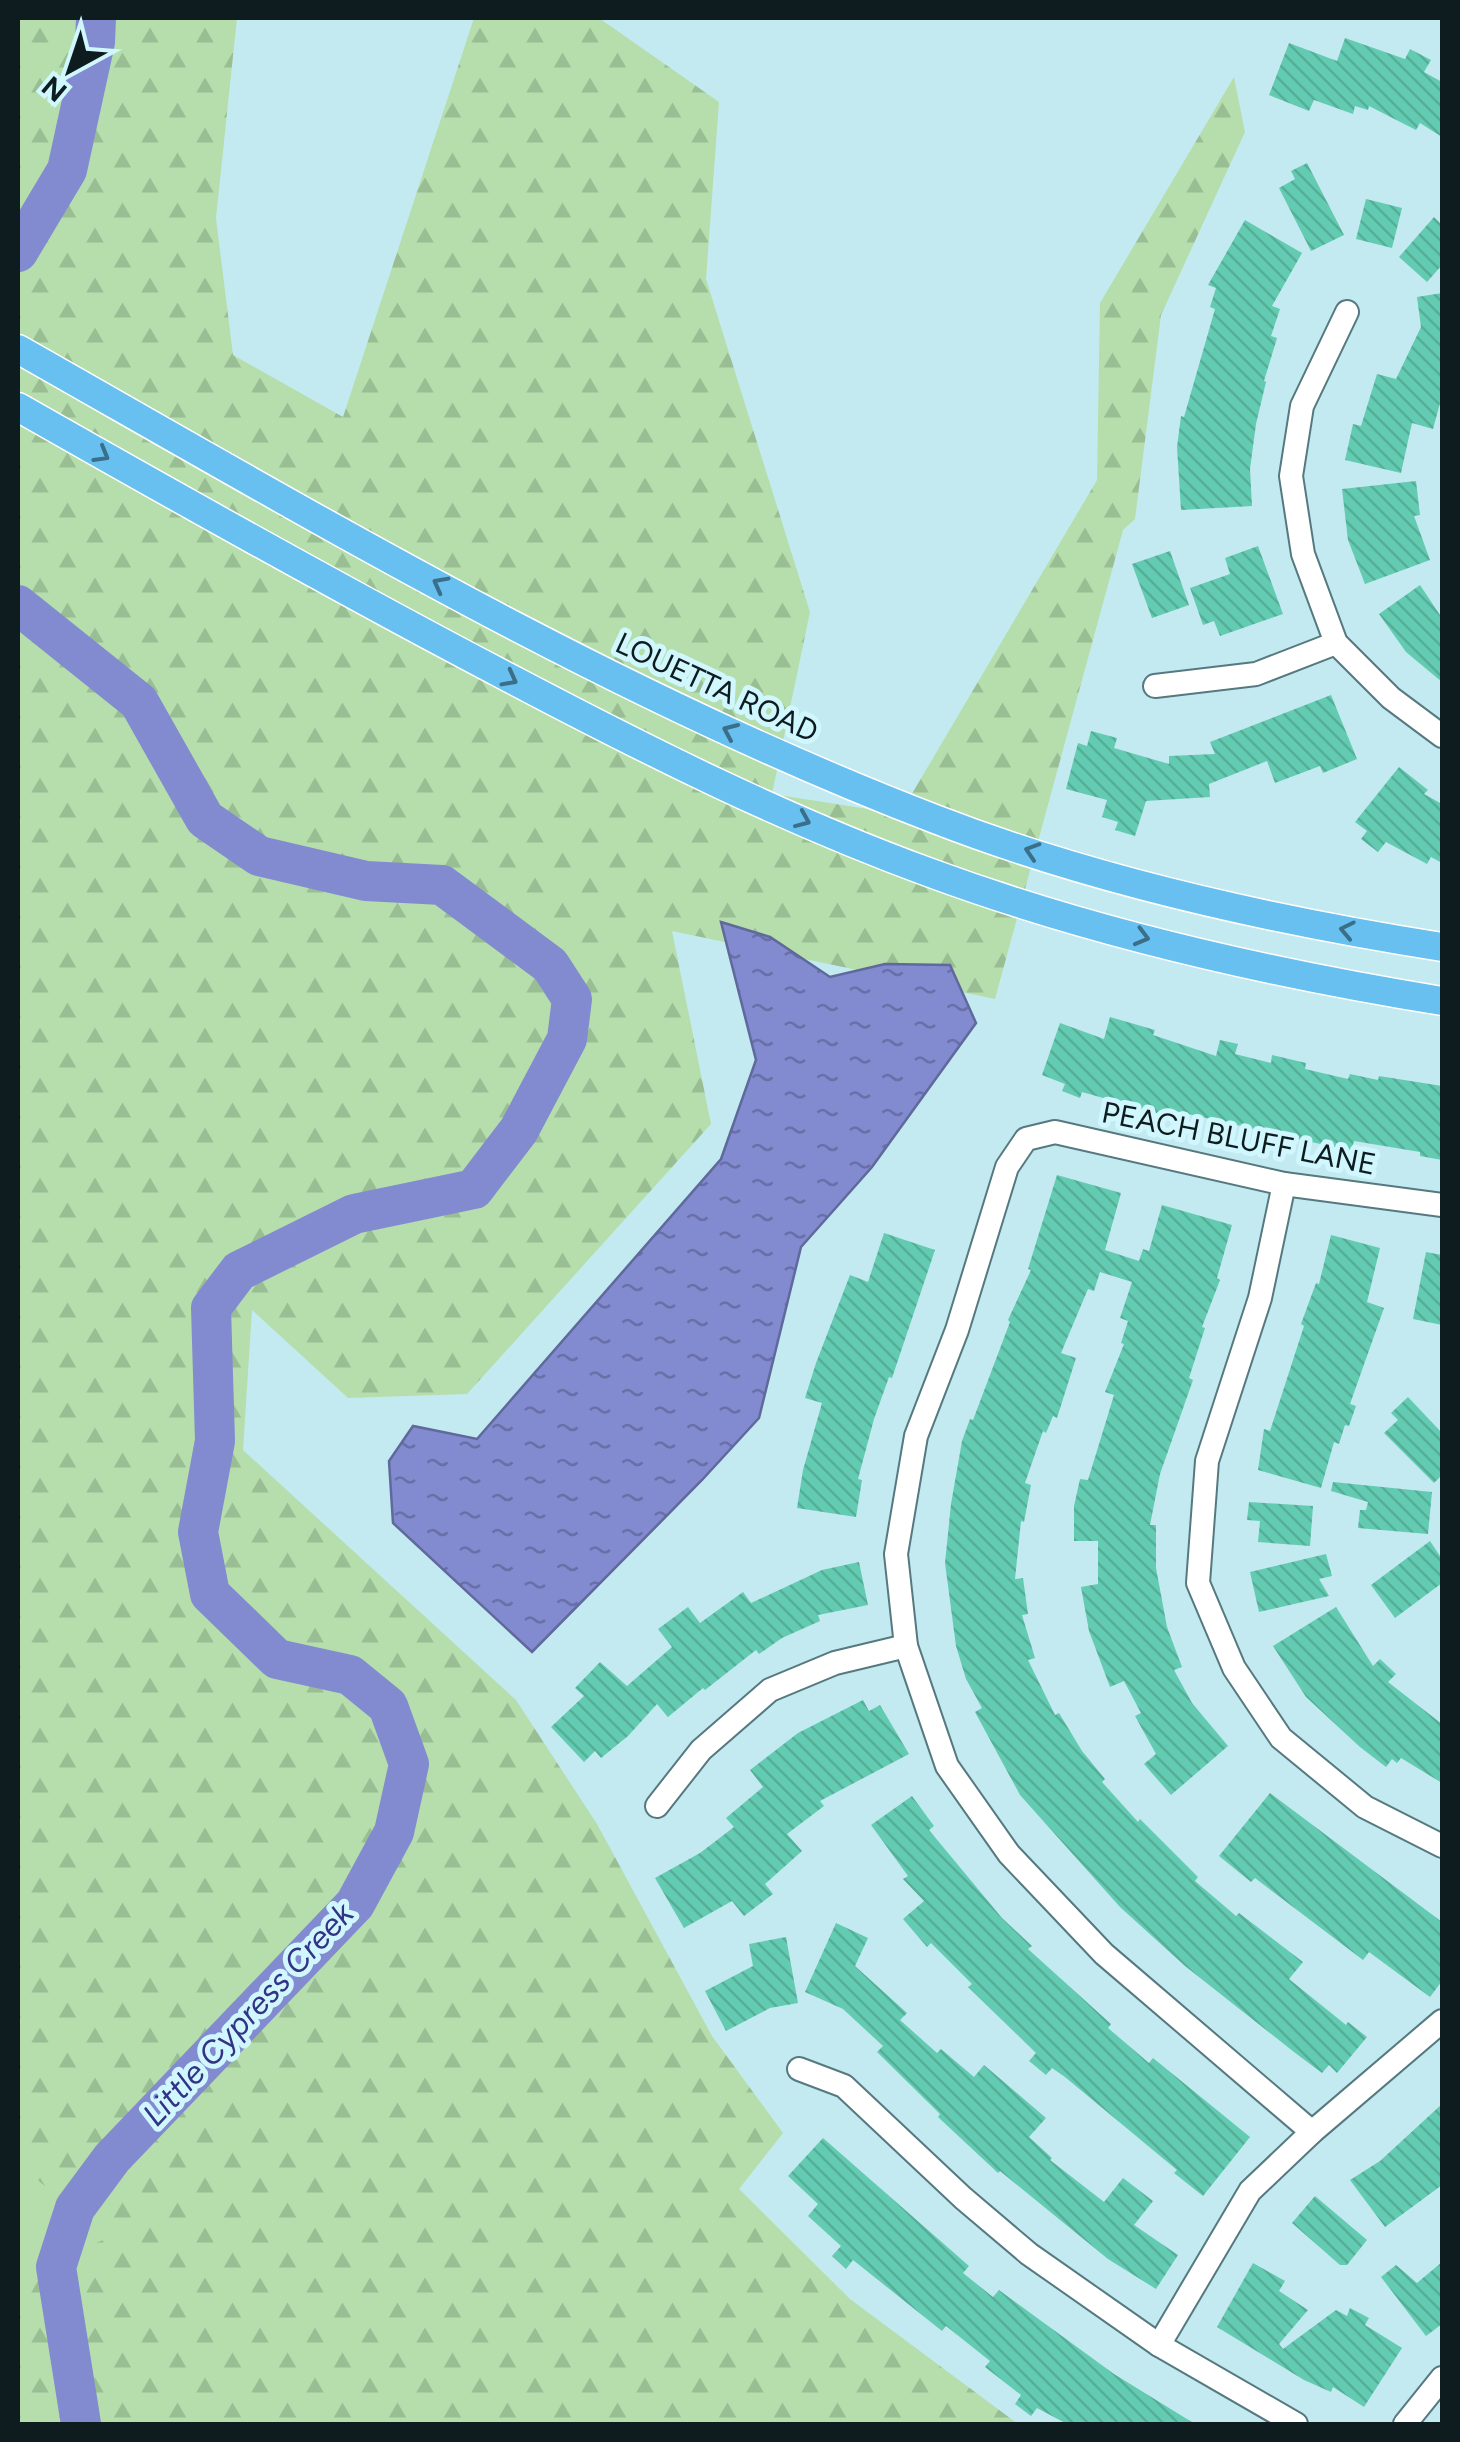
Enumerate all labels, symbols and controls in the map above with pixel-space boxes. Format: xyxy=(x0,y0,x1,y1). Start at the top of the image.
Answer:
north arrow xyxy=(20,20,120,120)
text: N xyxy=(35,69,73,109)
one-way arrow xyxy=(92,443,110,462)
one-way arrow xyxy=(432,577,450,596)
street label: LOUETTA ROAD xyxy=(610,624,824,750)
one-way arrow xyxy=(500,666,518,686)
one-way arrow xyxy=(722,723,740,743)
one-way arrow xyxy=(792,808,810,828)
one-way arrow xyxy=(1024,842,1041,862)
one-way arrow xyxy=(1338,921,1355,942)
one-way arrow xyxy=(1133,926,1150,947)
street label: PEACH BLUFF LANE xyxy=(1099,1093,1379,1183)
water label: Little Cypress Creek xyxy=(135,1894,362,2133)

